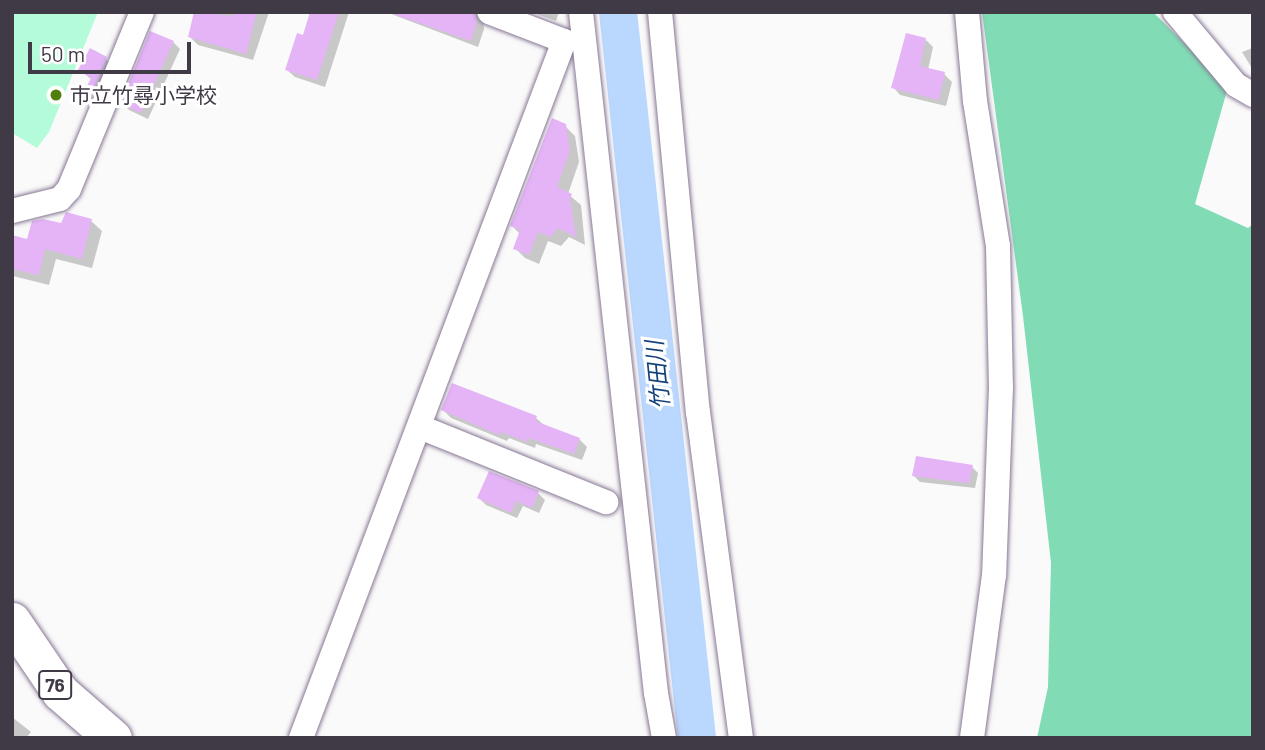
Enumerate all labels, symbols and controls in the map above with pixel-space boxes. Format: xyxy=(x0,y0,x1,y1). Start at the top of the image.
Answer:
scale bar xyxy=(32,28,194,72)
text: 50 m xyxy=(41,41,85,66)
place label: 市立竹尋小学校 xyxy=(70,82,217,108)
marker: 市立竹尋小学校 xyxy=(48,87,64,103)
water label: 竹田川 xyxy=(640,339,674,411)
road number: 76 xyxy=(38,670,72,700)

